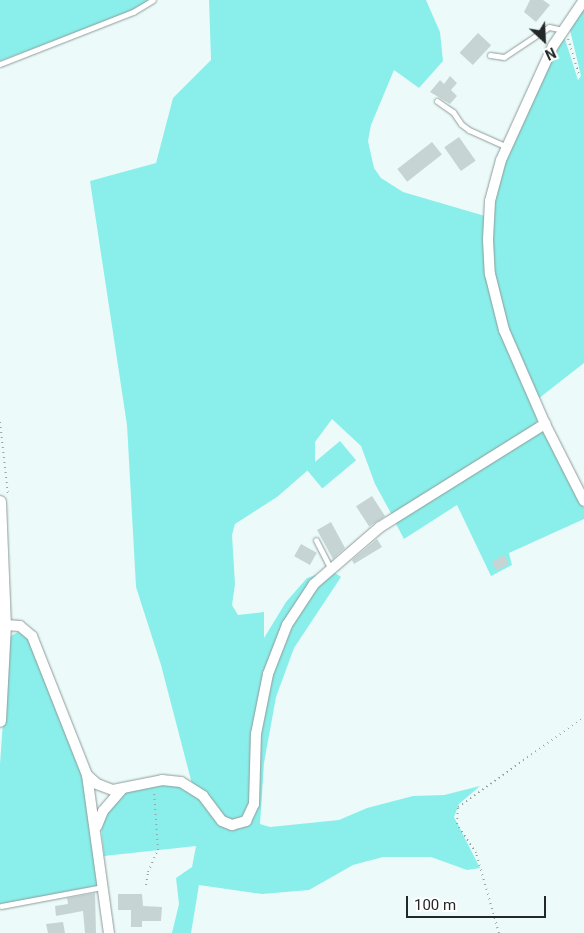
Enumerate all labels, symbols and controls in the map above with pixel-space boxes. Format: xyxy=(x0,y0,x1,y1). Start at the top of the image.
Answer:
north arrow xyxy=(519,15,569,65)
text: N xyxy=(542,44,558,63)
scale bar xyxy=(409,886,549,918)
text: 100 m xyxy=(414,896,456,914)

